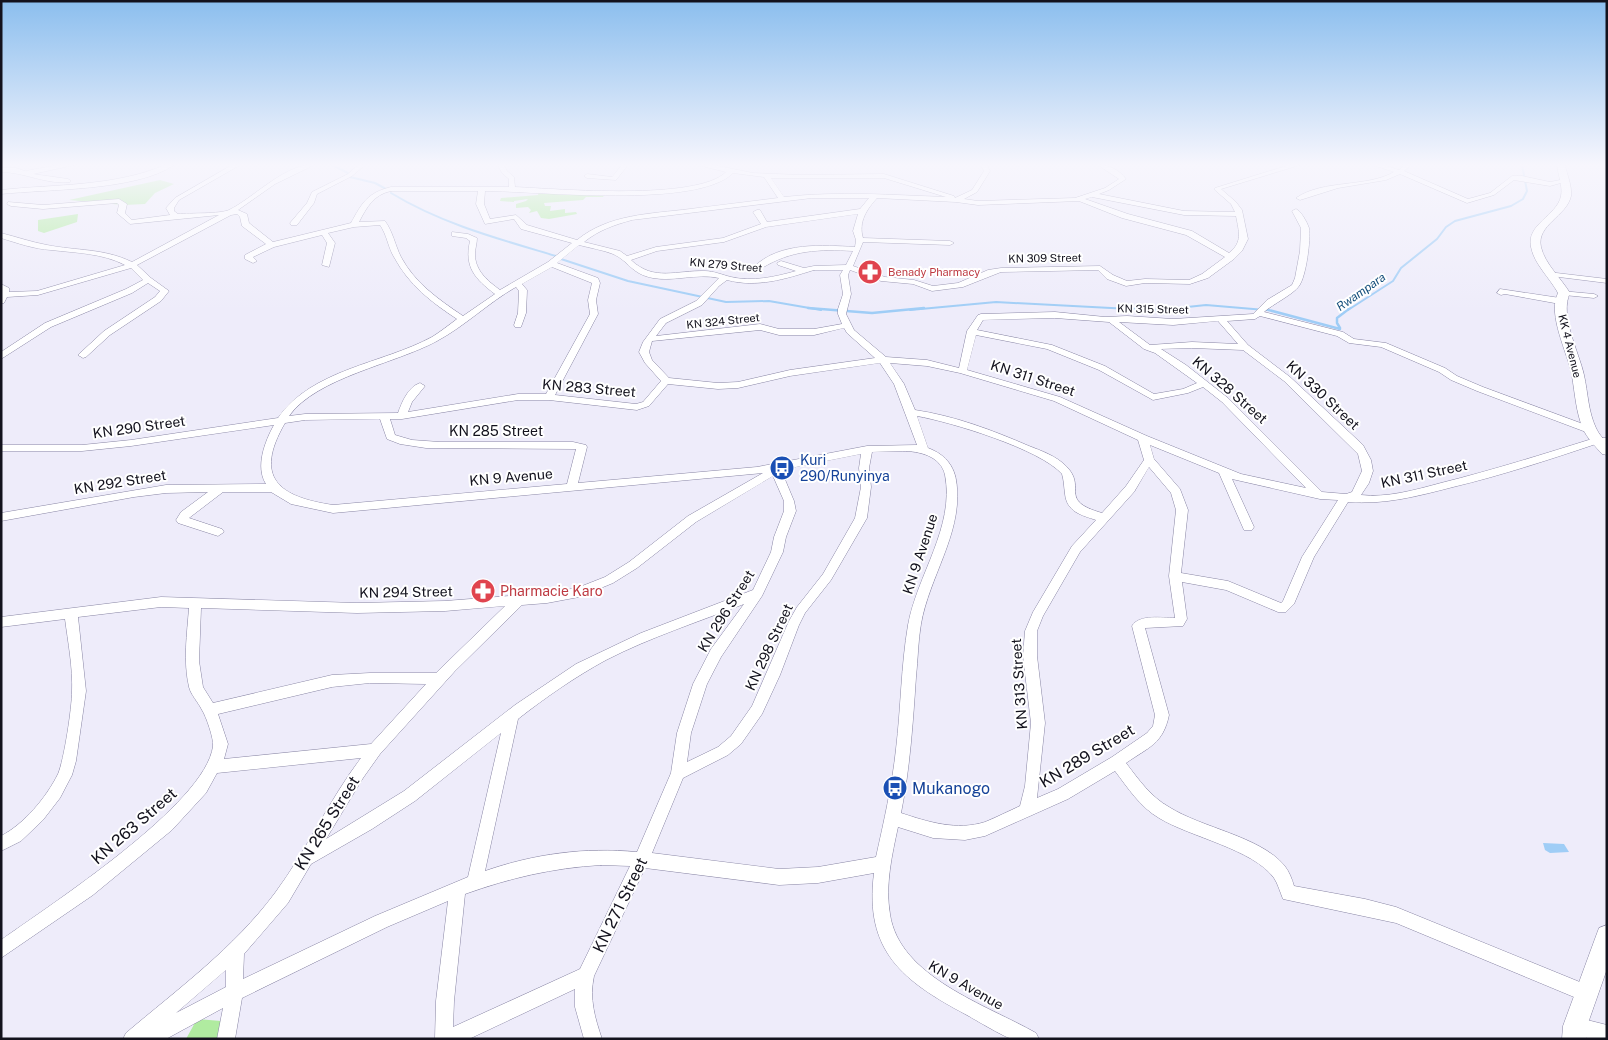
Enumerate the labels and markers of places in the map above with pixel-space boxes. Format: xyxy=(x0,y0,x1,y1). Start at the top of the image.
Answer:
pharmacy icon: Benady Pharmacy xyxy=(857,259,883,285)
place label: Benady Pharmacy xyxy=(888,266,980,278)
place label: Kuri 290/Runyinya xyxy=(800,452,890,484)
bus stop icon: Kuri 290/Runyinya xyxy=(769,455,795,481)
pharmacy icon: Pharmacie Karo xyxy=(470,578,496,604)
place label: Pharmacie Karo xyxy=(500,583,603,599)
bus stop icon: Mukanogo xyxy=(882,775,908,801)
place label: Mukanogo xyxy=(912,779,990,798)

